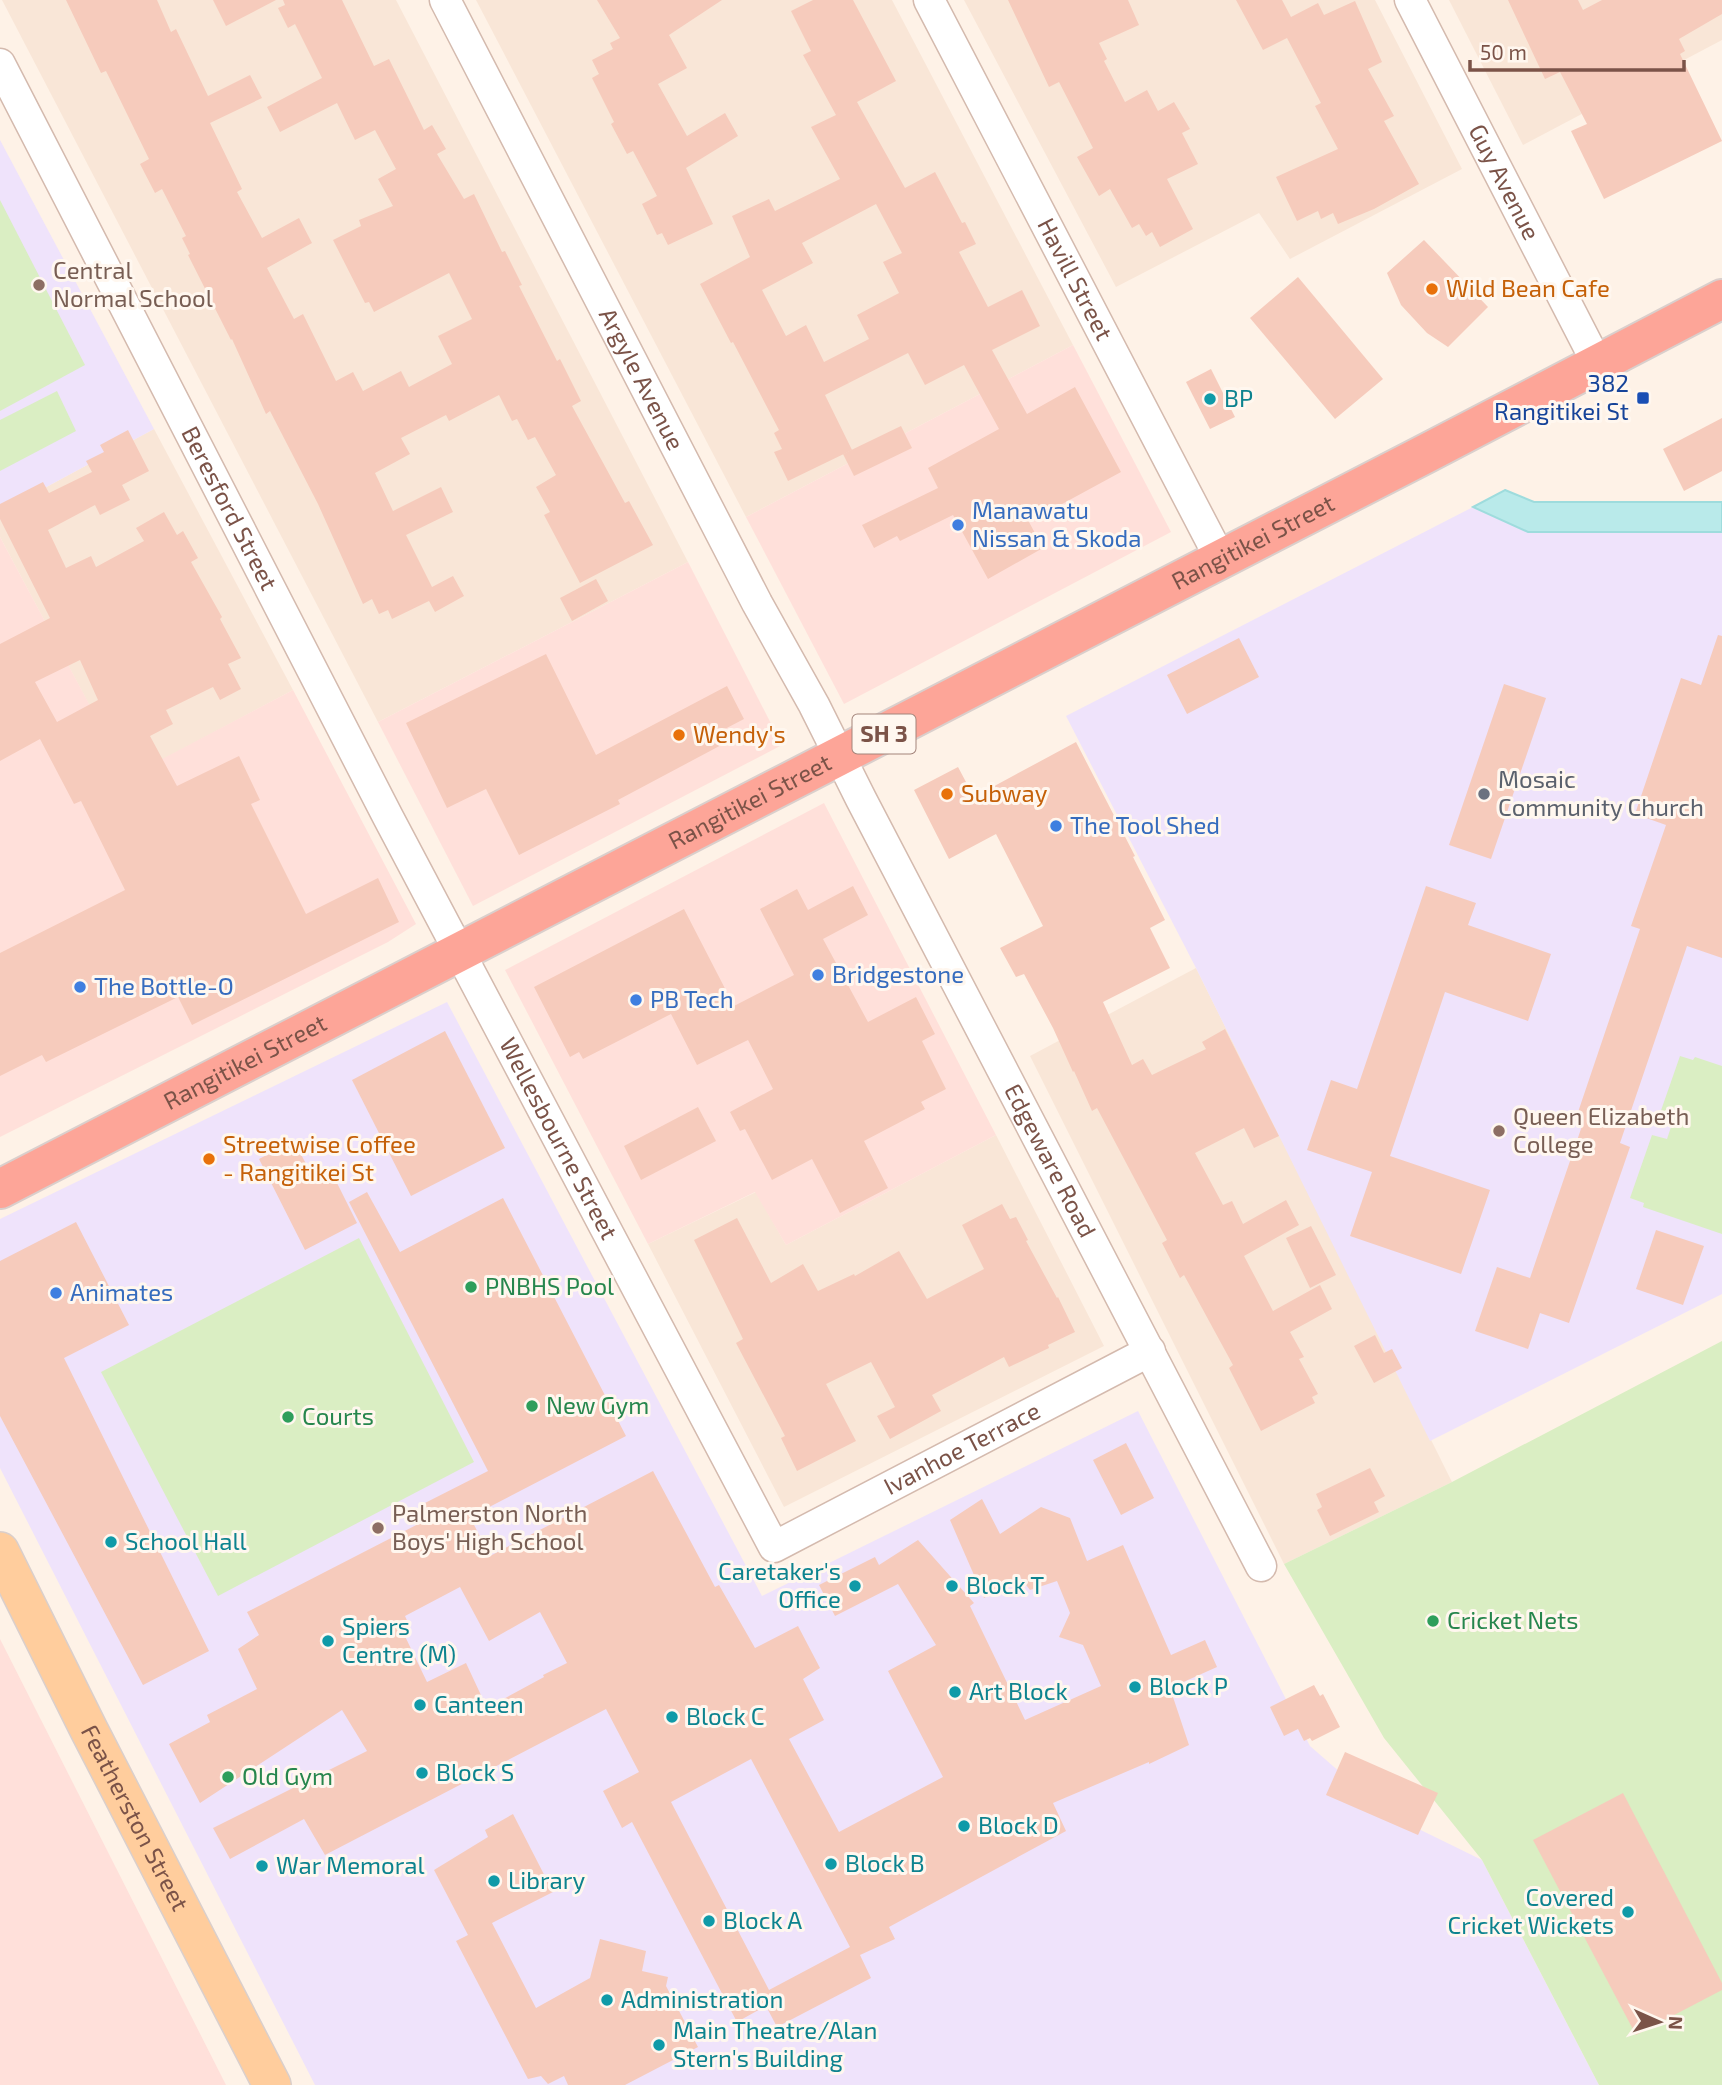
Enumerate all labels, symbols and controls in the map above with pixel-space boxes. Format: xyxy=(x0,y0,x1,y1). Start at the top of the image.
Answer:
scale bar xyxy=(1470,28,1684,72)
text: 50 m xyxy=(1480,39,1527,64)
street label: Guy Avenue xyxy=(1463,119,1547,244)
street label: Havill Street xyxy=(1032,213,1120,345)
place label: Central Normal School xyxy=(53,255,213,312)
place label: Wild Bean Cafe xyxy=(1446,273,1610,302)
marker: Central Normal School xyxy=(31,277,47,293)
marker: Wild Bean Cafe xyxy=(1424,281,1440,297)
street label: Argyle Avenue xyxy=(594,303,691,454)
place label: 382 Rangitikei St xyxy=(1494,368,1629,425)
place label: BP xyxy=(1224,383,1253,412)
marker: 382 Rangitikei St xyxy=(1635,390,1651,406)
marker: BP xyxy=(1202,391,1218,407)
street label: Beresford Street xyxy=(176,421,284,594)
street label: Rangitikei Street xyxy=(1166,487,1339,595)
place label: Manawatu Nissan & Skoda xyxy=(972,495,1142,552)
marker: Manawatu Nissan & Skoda xyxy=(950,517,966,533)
road number: SH 3 xyxy=(852,714,916,754)
place label: Wendy's xyxy=(693,719,786,748)
marker: Wendy's xyxy=(671,727,687,743)
street label: Rangitikei Street xyxy=(663,747,836,855)
place label: Mosaic Community Church xyxy=(1498,764,1704,821)
place label: Subway xyxy=(961,778,1048,807)
marker: Subway xyxy=(939,786,955,802)
marker: Mosaic Community Church xyxy=(1476,786,1492,802)
place label: The Tool Shed xyxy=(1070,810,1220,839)
marker: The Tool Shed xyxy=(1048,818,1064,834)
place label: Bridgestone xyxy=(832,959,964,988)
marker: Bridgestone xyxy=(810,967,826,983)
place label: The Bottle-O xyxy=(94,971,234,1000)
marker: The Bottle-O xyxy=(72,979,88,995)
place label: PB Tech xyxy=(650,984,734,1013)
marker: PB Tech xyxy=(628,992,644,1008)
street label: Rangitikei Street xyxy=(158,1007,331,1115)
street label: Wellesbourne Street xyxy=(494,1032,625,1244)
street label: Edgeware Road xyxy=(999,1078,1103,1242)
place label: Queen Elizabeth College xyxy=(1513,1101,1689,1158)
marker: Queen Elizabeth College xyxy=(1491,1123,1507,1139)
place label: Streetwise Coffee - Rangitikei St xyxy=(223,1129,416,1186)
marker: Streetwise Coffee - Rangitikei St xyxy=(201,1151,217,1167)
place label: PNBHS Pool xyxy=(485,1271,614,1300)
place label: Animates xyxy=(70,1277,173,1306)
marker: PNBHS Pool xyxy=(463,1279,479,1295)
marker: Animates xyxy=(48,1285,64,1301)
place label: New Gym xyxy=(546,1390,649,1419)
street label: Ivanhoe Terrace xyxy=(878,1395,1045,1500)
marker: New Gym xyxy=(524,1398,540,1414)
place label: Courts xyxy=(302,1401,374,1430)
marker: Courts xyxy=(280,1409,296,1425)
place label: Palmerston North Boys' High School xyxy=(392,1498,587,1555)
marker: Palmerston North Boys' High School xyxy=(370,1520,386,1536)
place label: School Hall xyxy=(125,1526,247,1555)
marker: School Hall xyxy=(103,1534,119,1550)
place label: Caretaker's Office xyxy=(718,1556,841,1613)
place label: Block T xyxy=(966,1570,1044,1599)
marker: Caretaker's Office xyxy=(847,1578,863,1594)
marker: Block T xyxy=(944,1578,960,1594)
place label: Cricket Nets xyxy=(1447,1605,1578,1634)
place label: Spiers Centre (M) xyxy=(342,1611,456,1668)
marker: Cricket Nets xyxy=(1425,1613,1441,1629)
marker: Spiers Centre (M) xyxy=(320,1633,336,1649)
place label: Block P xyxy=(1149,1671,1228,1700)
place label: Art Block xyxy=(969,1676,1068,1705)
marker: Block P xyxy=(1127,1679,1143,1695)
marker: Art Block xyxy=(947,1684,963,1700)
place label: Canteen xyxy=(434,1689,524,1718)
marker: Canteen xyxy=(412,1697,428,1713)
place label: Block C xyxy=(686,1701,764,1730)
marker: Block C xyxy=(664,1709,680,1725)
street label: Featherston Street xyxy=(76,1720,196,1915)
place label: Block S xyxy=(436,1757,514,1786)
place label: Old Gym xyxy=(242,1761,333,1790)
marker: Block S xyxy=(414,1765,430,1781)
marker: Old Gym xyxy=(220,1769,236,1785)
place label: Block D xyxy=(978,1810,1059,1839)
marker: Block D xyxy=(956,1818,972,1834)
place label: Block B xyxy=(845,1848,925,1877)
place label: War Memoral xyxy=(276,1850,425,1879)
marker: Block B xyxy=(823,1856,839,1872)
marker: War Memoral xyxy=(254,1858,270,1874)
place label: Library xyxy=(508,1865,585,1894)
marker: Library xyxy=(486,1873,502,1889)
place label: Covered Cricket Wickets xyxy=(1448,1882,1614,1939)
marker: Covered Cricket Wickets xyxy=(1620,1904,1636,1920)
place label: Block A xyxy=(723,1905,802,1934)
marker: Block A xyxy=(701,1913,717,1929)
place label: Administration xyxy=(621,1984,783,2013)
north arrow xyxy=(1624,1987,1694,2057)
marker: Administration xyxy=(599,1992,615,2008)
place label: Main Theatre/Alan Stern's Building xyxy=(673,2015,877,2072)
text: N xyxy=(1665,2015,1688,2030)
marker: Main Theatre/Alan Stern's Building xyxy=(651,2037,667,2053)

